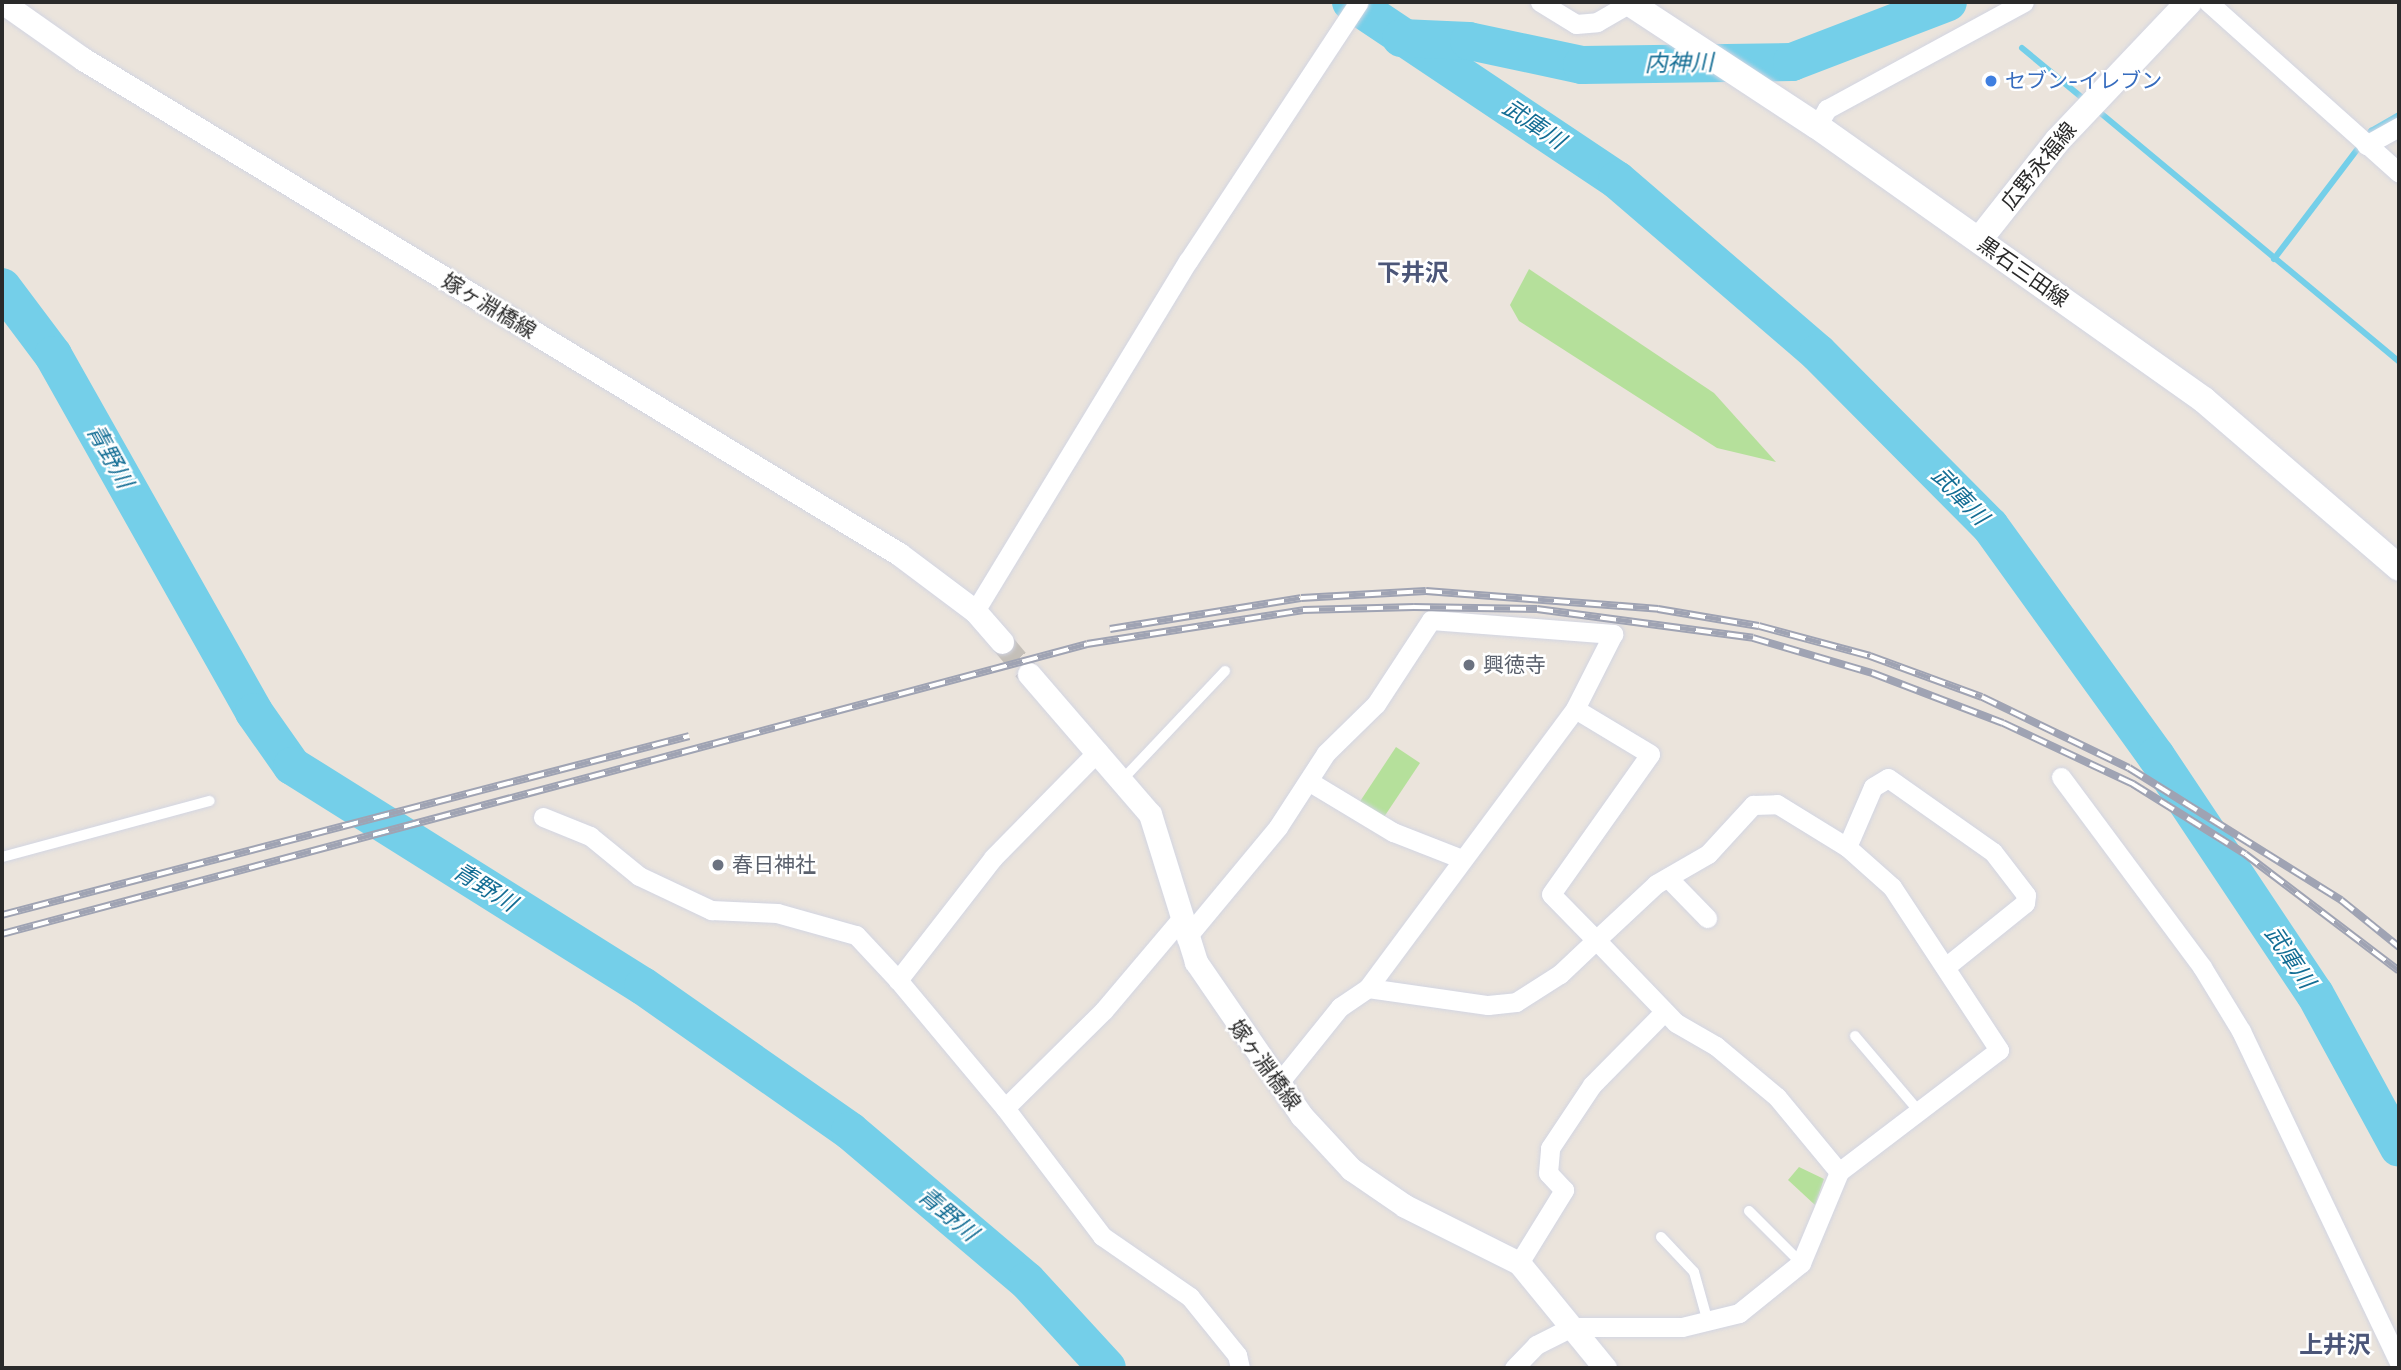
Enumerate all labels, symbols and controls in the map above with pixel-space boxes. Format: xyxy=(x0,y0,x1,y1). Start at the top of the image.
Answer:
water label: 内神川 xyxy=(1644,49,1714,77)
place label: セブン-イレブン xyxy=(2005,68,2162,94)
marker: セブン-イレブン xyxy=(1983,73,1999,89)
water label: 武庫川 xyxy=(1498,93,1570,155)
street label: 広野永福線 xyxy=(1996,117,2082,215)
street label: 黒石三田線 xyxy=(1973,232,2073,312)
district label: 下井沢 xyxy=(1377,260,1449,288)
street label: 嫁ヶ淵橋線 xyxy=(438,268,540,344)
water label: 青野川 xyxy=(81,419,139,493)
water label: 武庫川 xyxy=(1926,462,1994,530)
place label: 興徳寺 xyxy=(1483,652,1546,678)
marker: 興徳寺 xyxy=(1461,657,1477,673)
place label: 春日神社 xyxy=(732,852,816,878)
water label: 青野川 xyxy=(448,857,522,917)
marker: 春日神社 xyxy=(710,857,726,873)
water label: 武庫川 xyxy=(2259,921,2321,993)
street label: 嫁ヶ淵橋線 xyxy=(1224,1015,1306,1115)
water label: 青野川 xyxy=(913,1181,983,1247)
district label: 上井沢 xyxy=(2299,1332,2371,1360)

